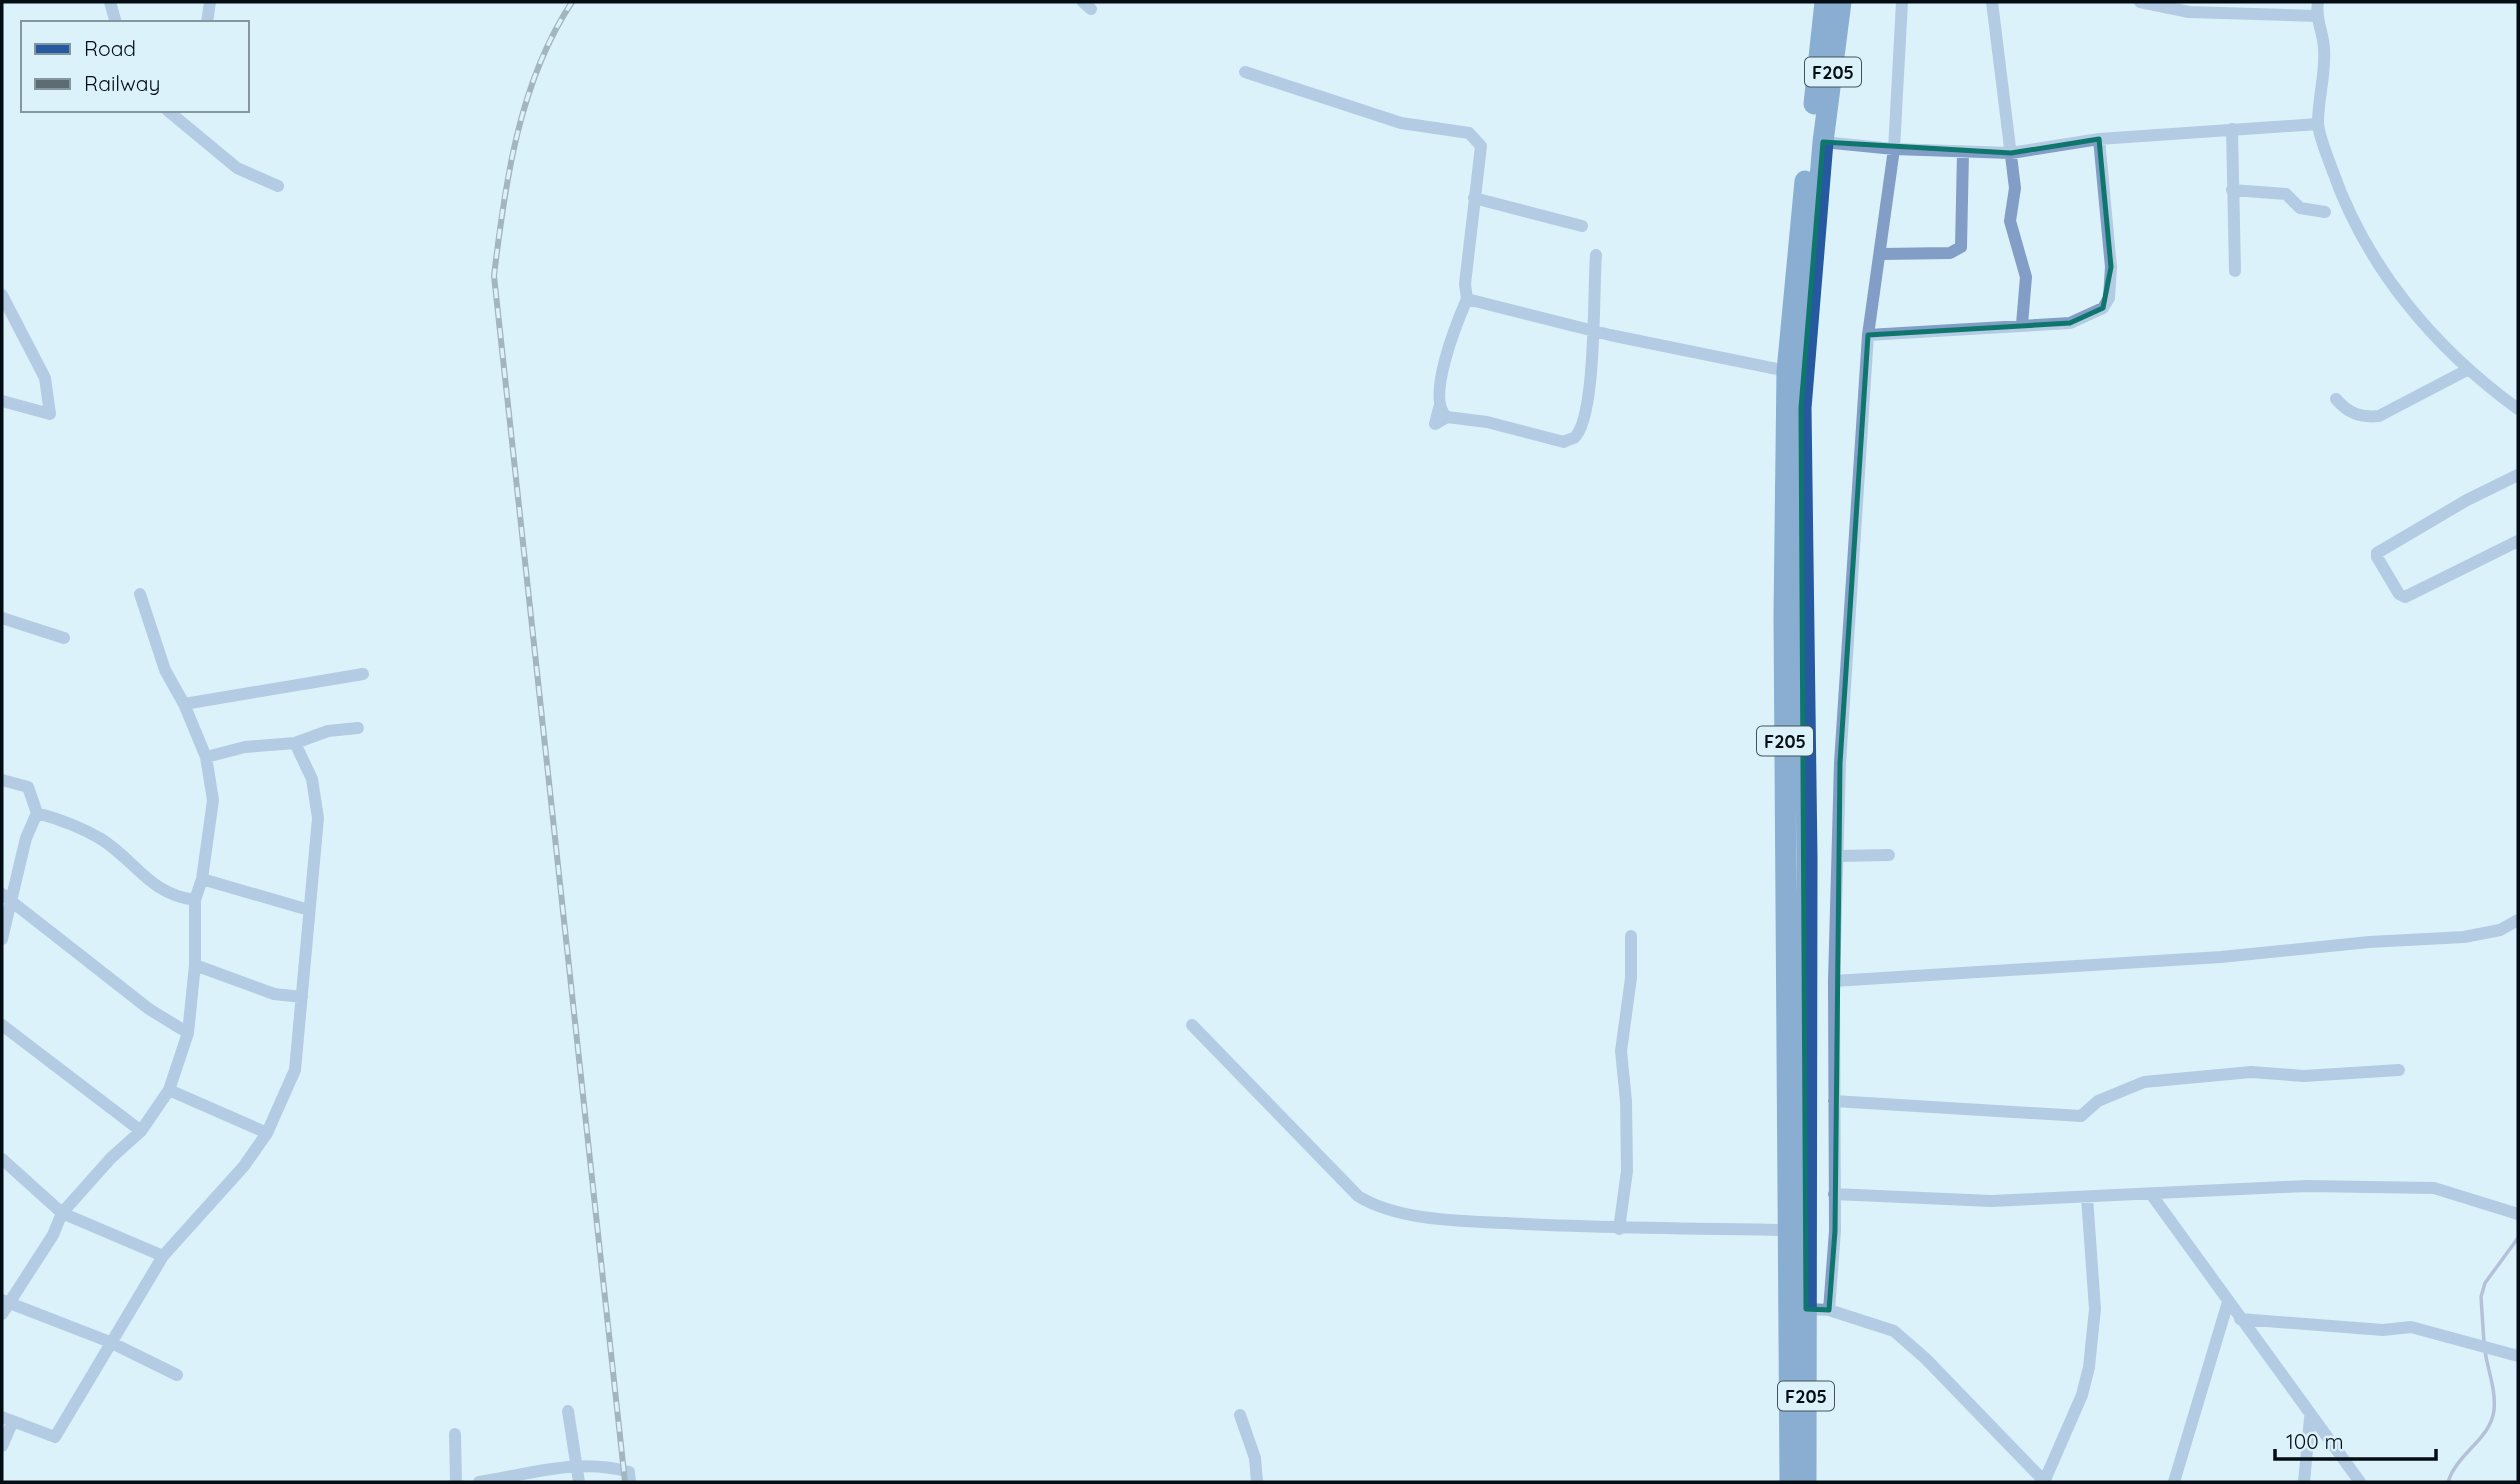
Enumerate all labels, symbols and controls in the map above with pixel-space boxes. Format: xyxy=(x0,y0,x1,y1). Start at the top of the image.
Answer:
legend xyxy=(21,21,248,112)
text: Road xyxy=(84,35,136,61)
road number: F205 xyxy=(1805,58,1861,86)
text: Railway xyxy=(84,70,160,96)
road number: F205 xyxy=(1757,726,1813,756)
road number: F205 xyxy=(1778,1381,1834,1410)
scale bar xyxy=(2275,1418,2436,1462)
text: 100 m xyxy=(2286,1428,2344,1454)

